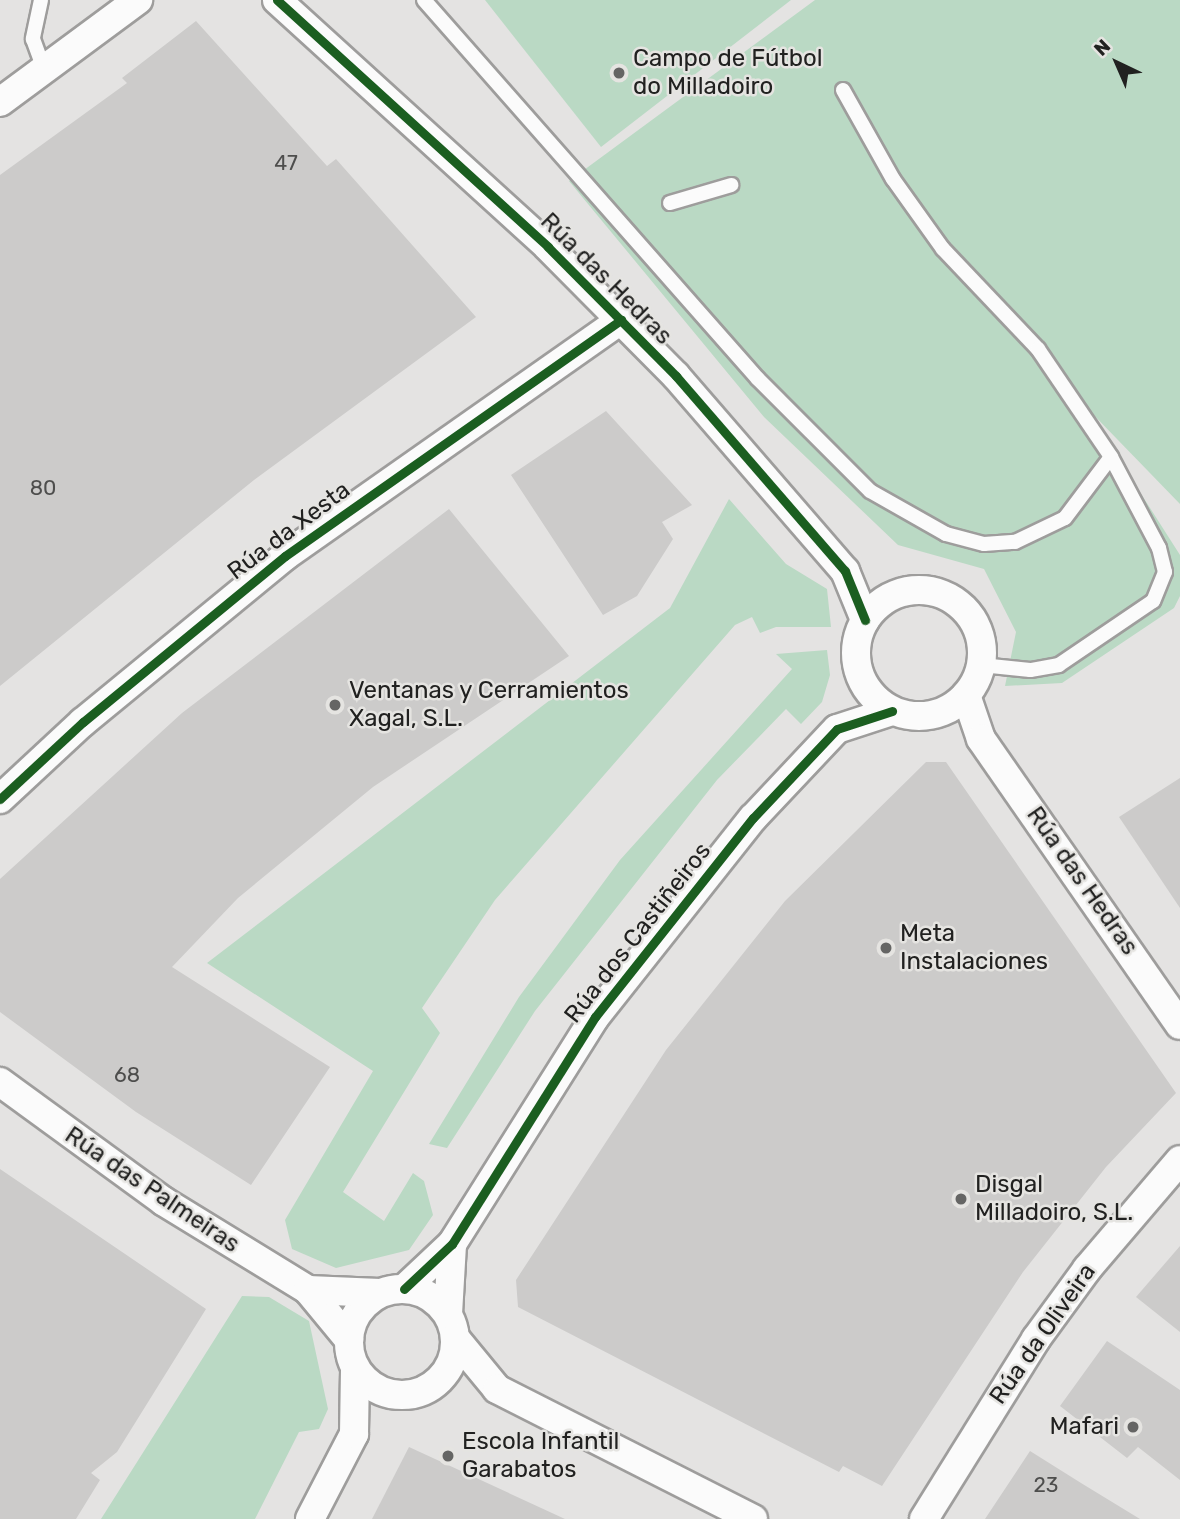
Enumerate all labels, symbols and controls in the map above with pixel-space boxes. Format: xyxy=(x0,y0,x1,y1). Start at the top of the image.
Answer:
north arrow xyxy=(1082,28,1152,98)
text: N xyxy=(1089,35,1115,61)
place label: Campo de Fútbol do Milladoiro xyxy=(633,45,823,101)
marker: Campo de Fútbol do Milladoiro xyxy=(611,65,627,81)
house number: 47 xyxy=(274,150,298,176)
street label: Rúa das Hedras xyxy=(534,207,678,351)
house number: 80 xyxy=(30,475,56,501)
street label: Rúa da Xesta xyxy=(222,476,356,586)
place label: Ventanas y Cerramientos Xagal, S.L. xyxy=(349,677,630,733)
marker: Ventanas y Cerramientos Xagal, S.L. xyxy=(327,697,343,713)
street label: Rúa das Hedras xyxy=(1020,801,1144,961)
street label: Rúa dos Castiñeiros xyxy=(559,837,717,1029)
place label: Meta Instalaciones xyxy=(900,920,1048,976)
marker: Meta Instalaciones xyxy=(878,940,894,956)
house number: 68 xyxy=(114,1062,140,1088)
street label: Rúa das Palmeiras xyxy=(59,1121,245,1259)
place label: Disgal Milladoiro, S.L. xyxy=(975,1171,1133,1227)
marker: Disgal Milladoiro, S.L. xyxy=(953,1191,969,1207)
street label: Rúa da Oliveira xyxy=(984,1258,1102,1410)
place label: Mafari xyxy=(1050,1413,1119,1441)
marker: Mafari xyxy=(1125,1419,1141,1435)
place label: Escola Infantil Garabatos xyxy=(462,1428,619,1484)
marker: Escola Infantil Garabatos xyxy=(440,1448,456,1464)
house number: 23 xyxy=(1034,1472,1058,1498)

